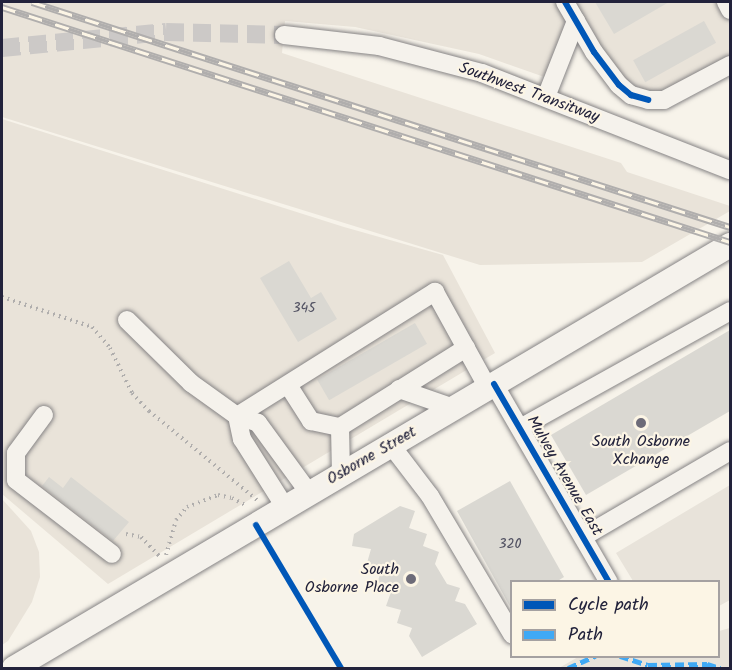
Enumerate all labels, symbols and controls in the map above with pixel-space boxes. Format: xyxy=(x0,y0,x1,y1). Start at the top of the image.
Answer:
street label: Southwest Transitway xyxy=(456,59,602,127)
house number: 345 xyxy=(292,300,316,316)
street label: Mulvey Avenue East xyxy=(522,413,606,539)
marker: South Osborne Xchange xyxy=(634,416,648,430)
street label: Osborne Street xyxy=(324,423,420,489)
place label: South Osborne Xchange xyxy=(592,432,690,470)
house number: 320 xyxy=(498,536,522,552)
place label: South Osborne Place xyxy=(305,560,399,598)
marker: South Osborne Place xyxy=(404,572,418,586)
legend xyxy=(510,580,720,658)
text: Cycle path xyxy=(568,591,649,620)
text: Path xyxy=(568,621,603,650)

